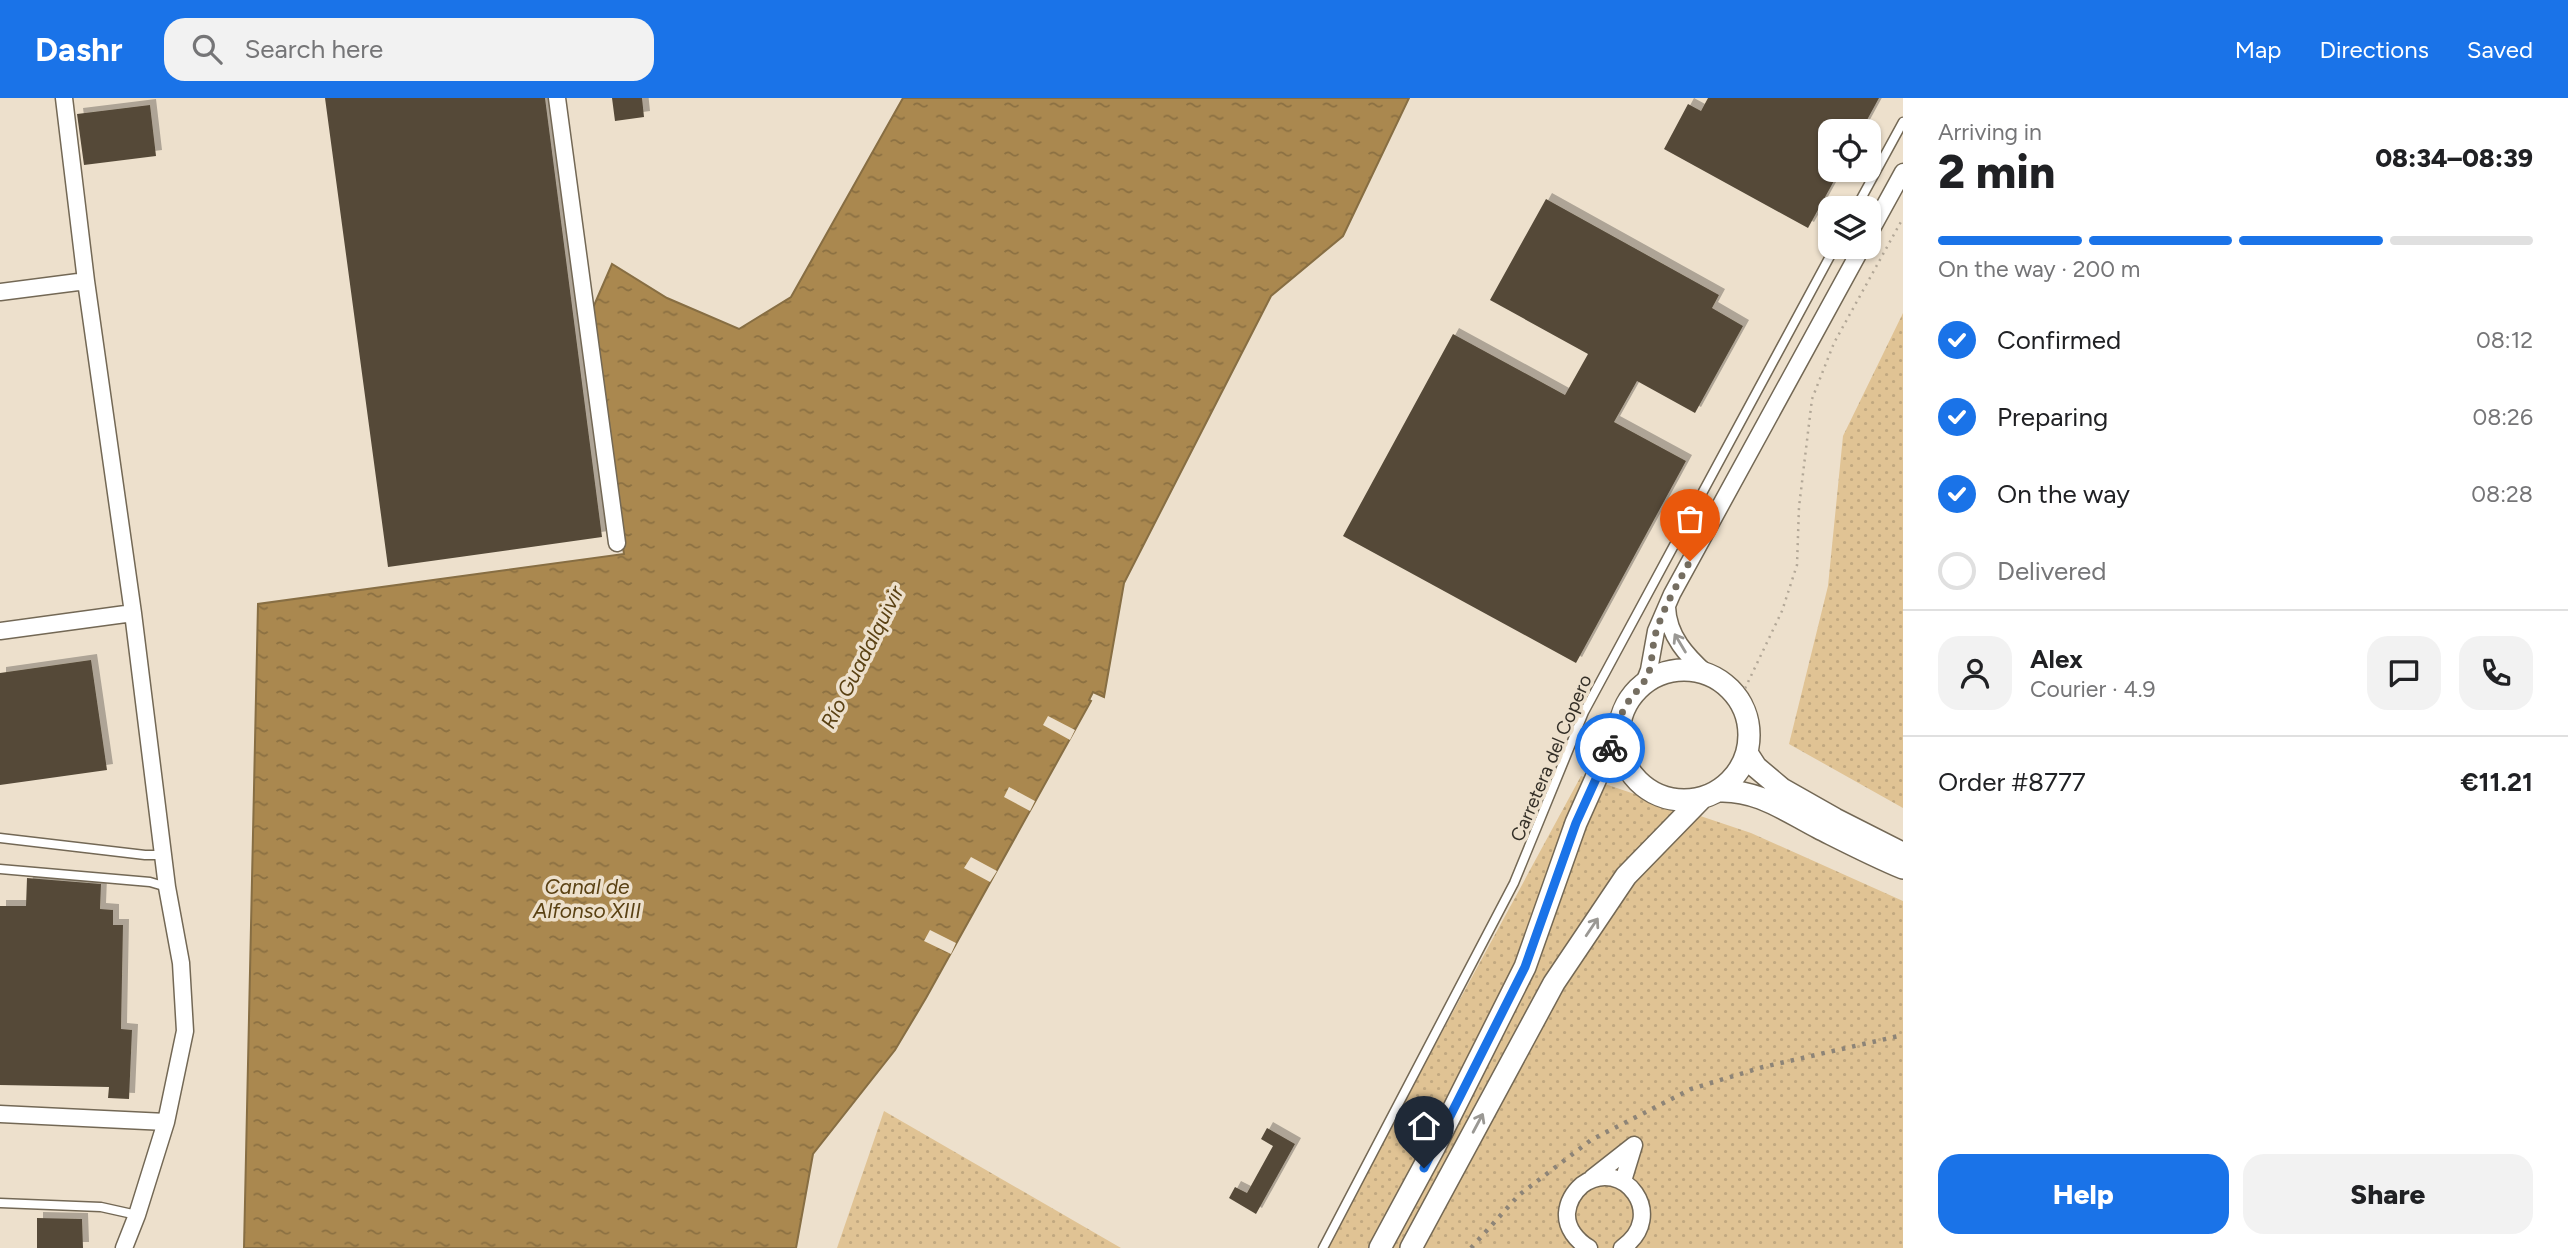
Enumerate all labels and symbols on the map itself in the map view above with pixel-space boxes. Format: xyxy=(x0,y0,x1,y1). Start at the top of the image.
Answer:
pin xyxy=(1660,489,1720,561)
water label: Río Guadalquivir xyxy=(815,581,909,733)
one-way arrow xyxy=(1673,634,1687,654)
street label: Carretera del Copero xyxy=(1505,671,1597,845)
courier xyxy=(1575,713,1645,783)
water label: Canal de Alfonso XIII xyxy=(532,874,641,923)
one-way arrow xyxy=(1585,917,1599,937)
pin xyxy=(1394,1096,1454,1168)
one-way arrow xyxy=(1471,1114,1485,1134)

